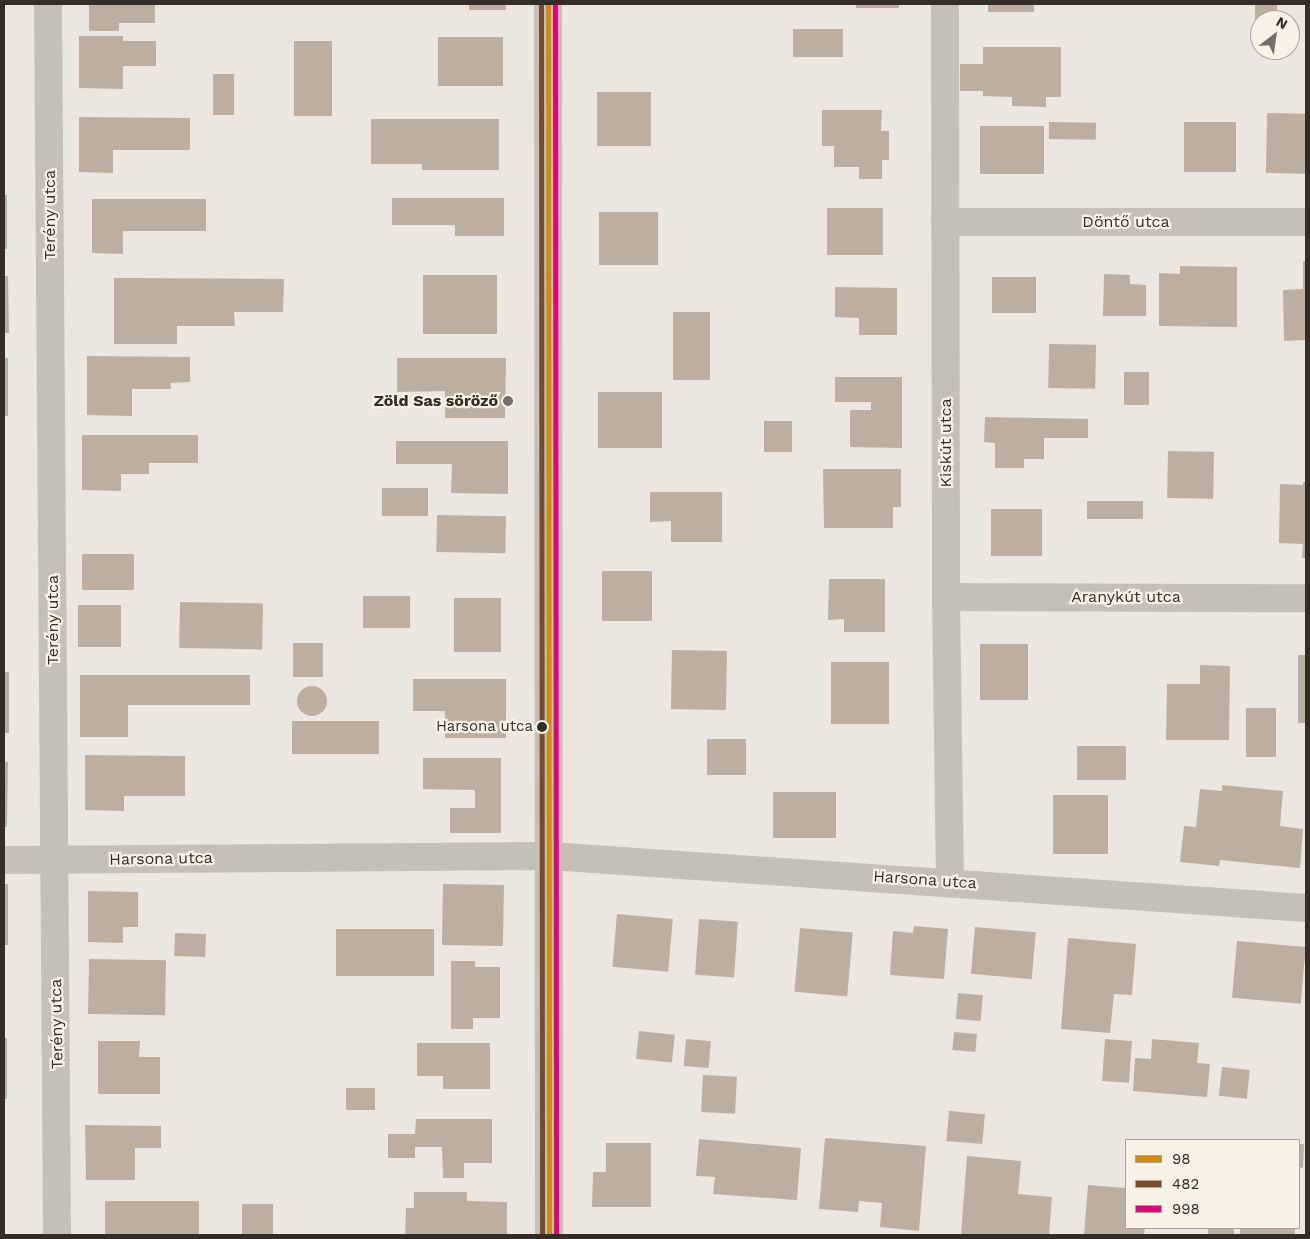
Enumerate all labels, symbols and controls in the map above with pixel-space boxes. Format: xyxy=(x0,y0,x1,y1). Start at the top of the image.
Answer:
north arrow xyxy=(1250,10,1300,60)
text: N xyxy=(1274,13,1290,32)
street label: Terény utca xyxy=(40,170,60,260)
street label: Döntő utca xyxy=(1082,212,1170,232)
place label: Zöld Sas söröző xyxy=(374,391,498,411)
marker: Zöld Sas söröző xyxy=(502,395,514,407)
street label: Kiskút utca xyxy=(936,399,956,487)
street label: Terény utca xyxy=(43,575,63,665)
street label: Aranykút utca xyxy=(1071,587,1181,607)
place label: Harsona utca xyxy=(436,718,533,736)
marker: Harsona utca xyxy=(537,722,547,732)
street label: Harsona utca xyxy=(109,848,213,870)
street label: Harsona utca xyxy=(872,867,978,893)
street label: Terény utca xyxy=(47,979,67,1069)
legend xyxy=(1125,1139,1300,1229)
text: 98 xyxy=(1172,1150,1191,1168)
text: 482 xyxy=(1172,1175,1199,1193)
text: 998 xyxy=(1172,1200,1200,1218)

